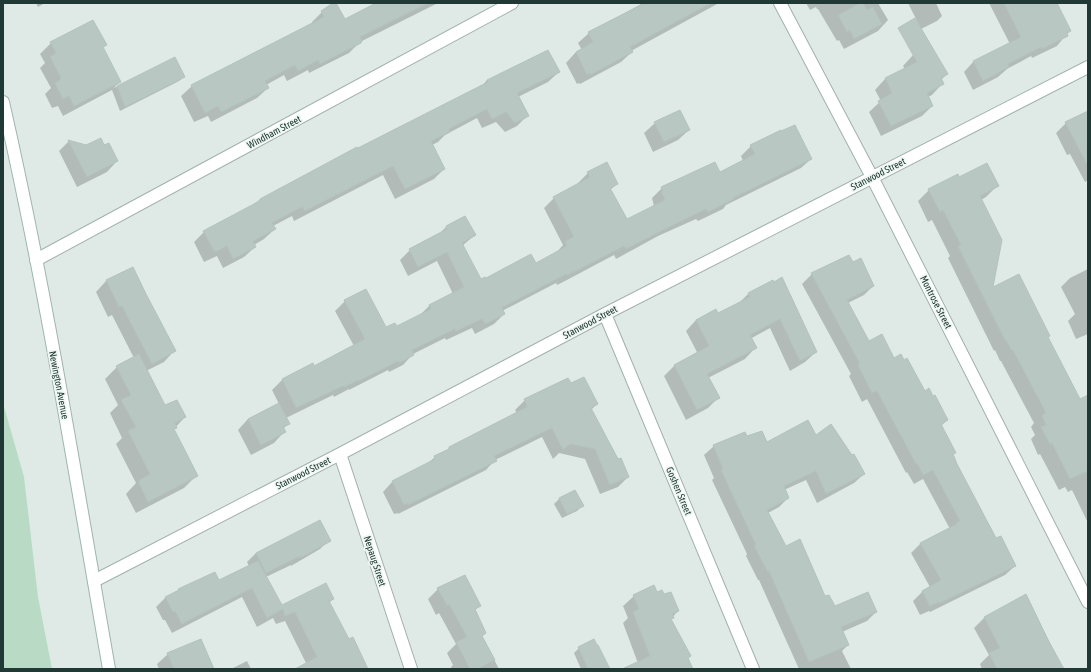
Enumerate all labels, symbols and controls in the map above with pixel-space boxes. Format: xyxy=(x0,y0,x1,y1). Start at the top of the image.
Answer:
street label: Windham Street xyxy=(245,113,303,151)
street label: Stanwood Street xyxy=(849,155,907,192)
street label: Montrose Street xyxy=(918,274,954,331)
street label: Stanwood Street xyxy=(561,303,619,341)
street label: Newington Avenue xyxy=(47,350,71,420)
street label: Stanwood Street xyxy=(274,454,332,491)
street label: Goshen Street xyxy=(664,465,694,517)
street label: Nepaug Street xyxy=(362,534,388,588)

